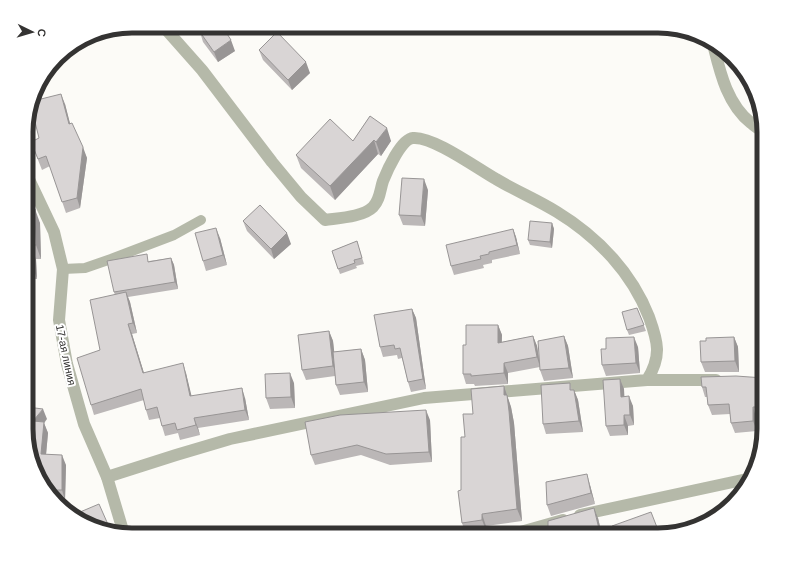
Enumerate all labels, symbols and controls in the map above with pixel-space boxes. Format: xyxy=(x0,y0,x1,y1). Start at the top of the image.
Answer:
north arrow xyxy=(12,12,52,52)
text: С xyxy=(36,28,48,37)
street label: 17-ая линия xyxy=(54,324,78,386)

